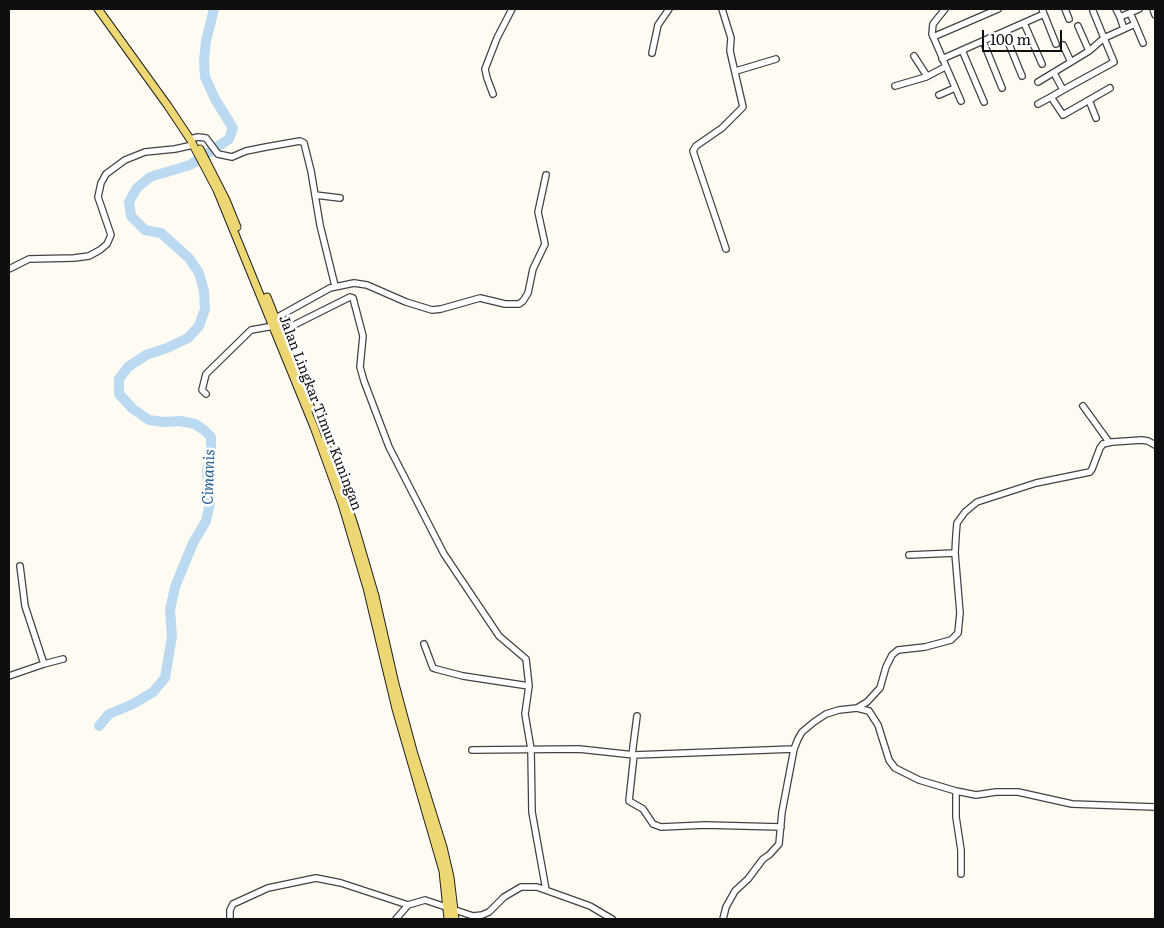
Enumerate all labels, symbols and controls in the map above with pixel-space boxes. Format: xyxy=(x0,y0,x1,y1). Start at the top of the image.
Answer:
scale bar xyxy=(984,20,1064,52)
text: 100 m xyxy=(990,27,1031,50)
street label: Jalan Lingkar Timur Kuningan xyxy=(275,313,365,513)
water label: Cimanis xyxy=(199,449,219,505)

